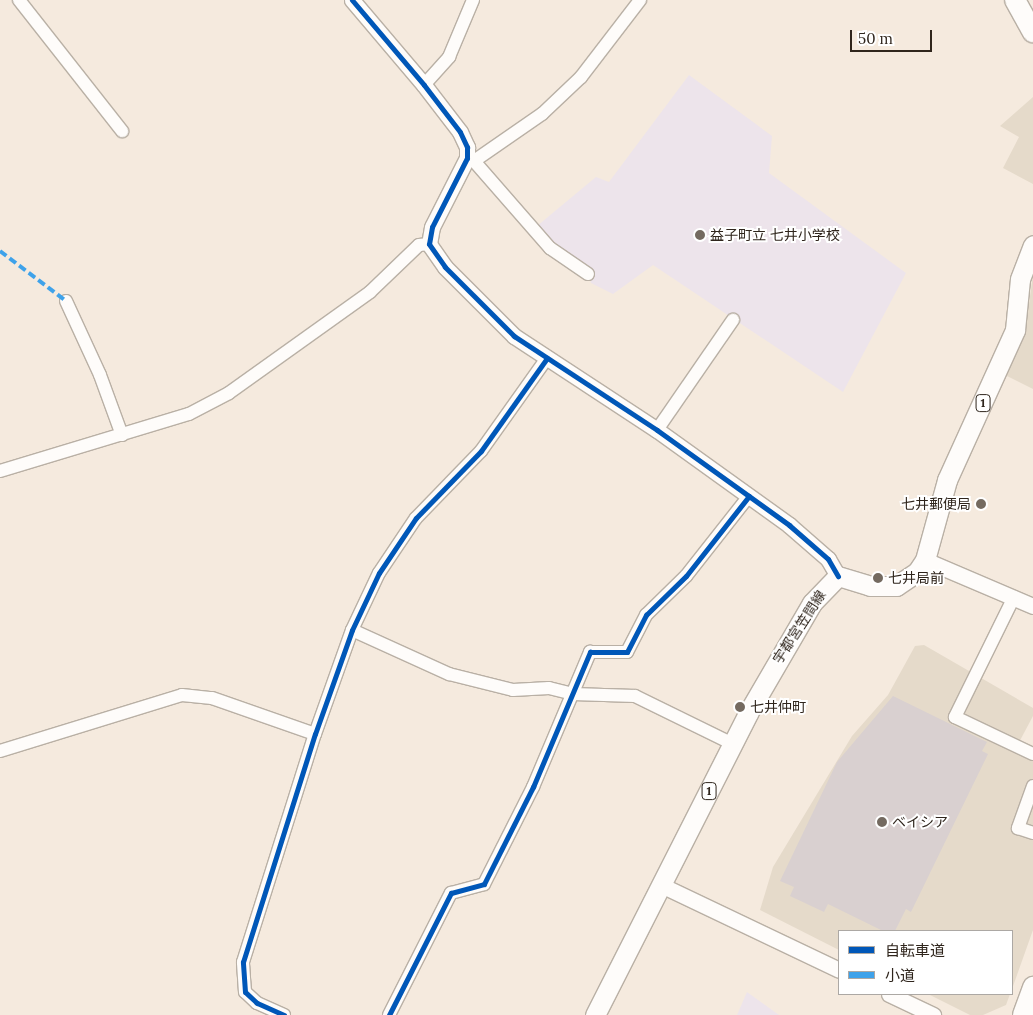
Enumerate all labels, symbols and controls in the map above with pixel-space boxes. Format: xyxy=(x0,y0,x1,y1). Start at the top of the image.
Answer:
scale bar xyxy=(853,20,936,52)
text: 50 m xyxy=(858,29,893,48)
place label: 益子町立 七井小学校 xyxy=(710,227,840,243)
marker: 益子町立 七井小学校 xyxy=(694,229,706,241)
road number: 1 xyxy=(976,393,990,412)
place label: 七井郵便局 xyxy=(901,496,971,512)
marker: 七井郵便局 xyxy=(975,498,987,510)
place label: 七井局前 xyxy=(888,570,944,586)
marker: 七井局前 xyxy=(872,572,884,584)
street label: 宇都宮笠間線 xyxy=(769,587,829,667)
place label: 七井仲町 xyxy=(750,699,806,715)
marker: 七井仲町 xyxy=(734,701,746,713)
road number: 1 xyxy=(702,781,716,800)
place label: ベイシア xyxy=(892,814,948,830)
marker: ベイシア xyxy=(876,816,888,828)
legend xyxy=(838,930,1013,995)
text: 自転車道 xyxy=(885,941,945,960)
text: 小道 xyxy=(885,966,915,985)

